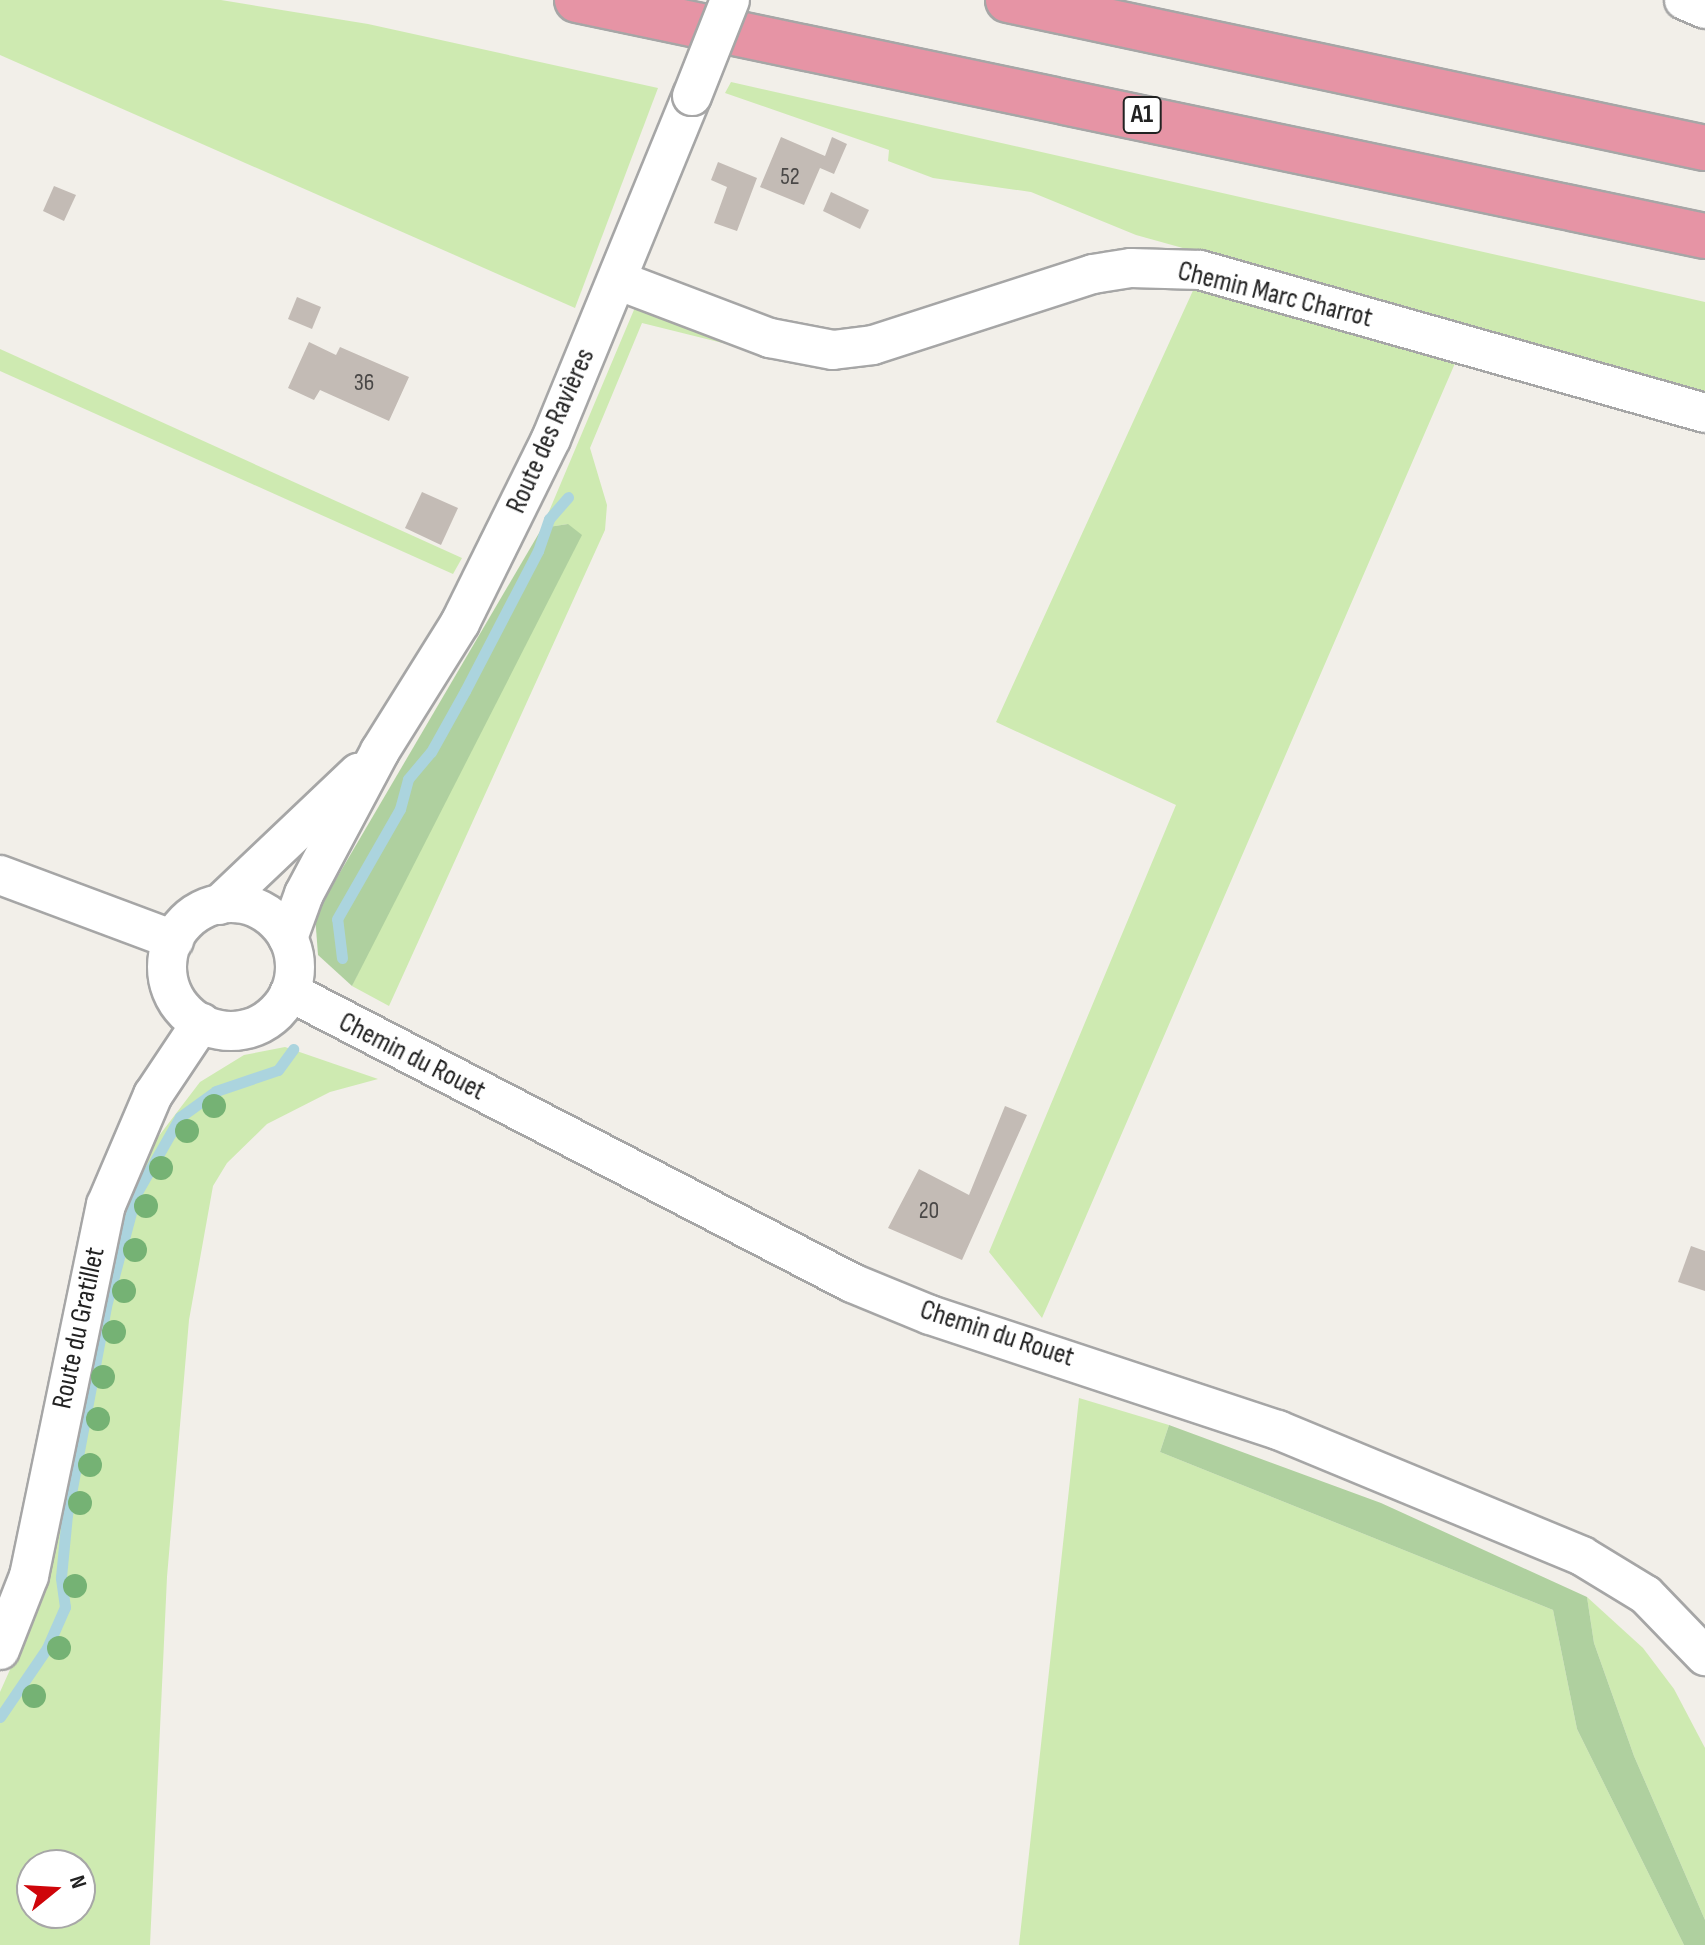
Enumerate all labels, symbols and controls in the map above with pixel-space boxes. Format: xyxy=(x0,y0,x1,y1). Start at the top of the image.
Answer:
road number: A1 xyxy=(1122,93,1162,137)
house number: 52 xyxy=(780,163,800,191)
street label: Chemin Marc Charrot xyxy=(1174,255,1376,335)
street label: Route des Ravières xyxy=(500,343,602,519)
house number: 36 xyxy=(354,369,374,397)
street label: Chemin du Rouet xyxy=(333,1006,491,1108)
house number: 20 xyxy=(919,1197,939,1225)
street label: Route du Gratillet xyxy=(46,1244,112,1412)
street label: Chemin du Rouet xyxy=(916,1293,1078,1375)
north arrow xyxy=(16,1849,96,1929)
text: N xyxy=(63,1872,92,1892)

